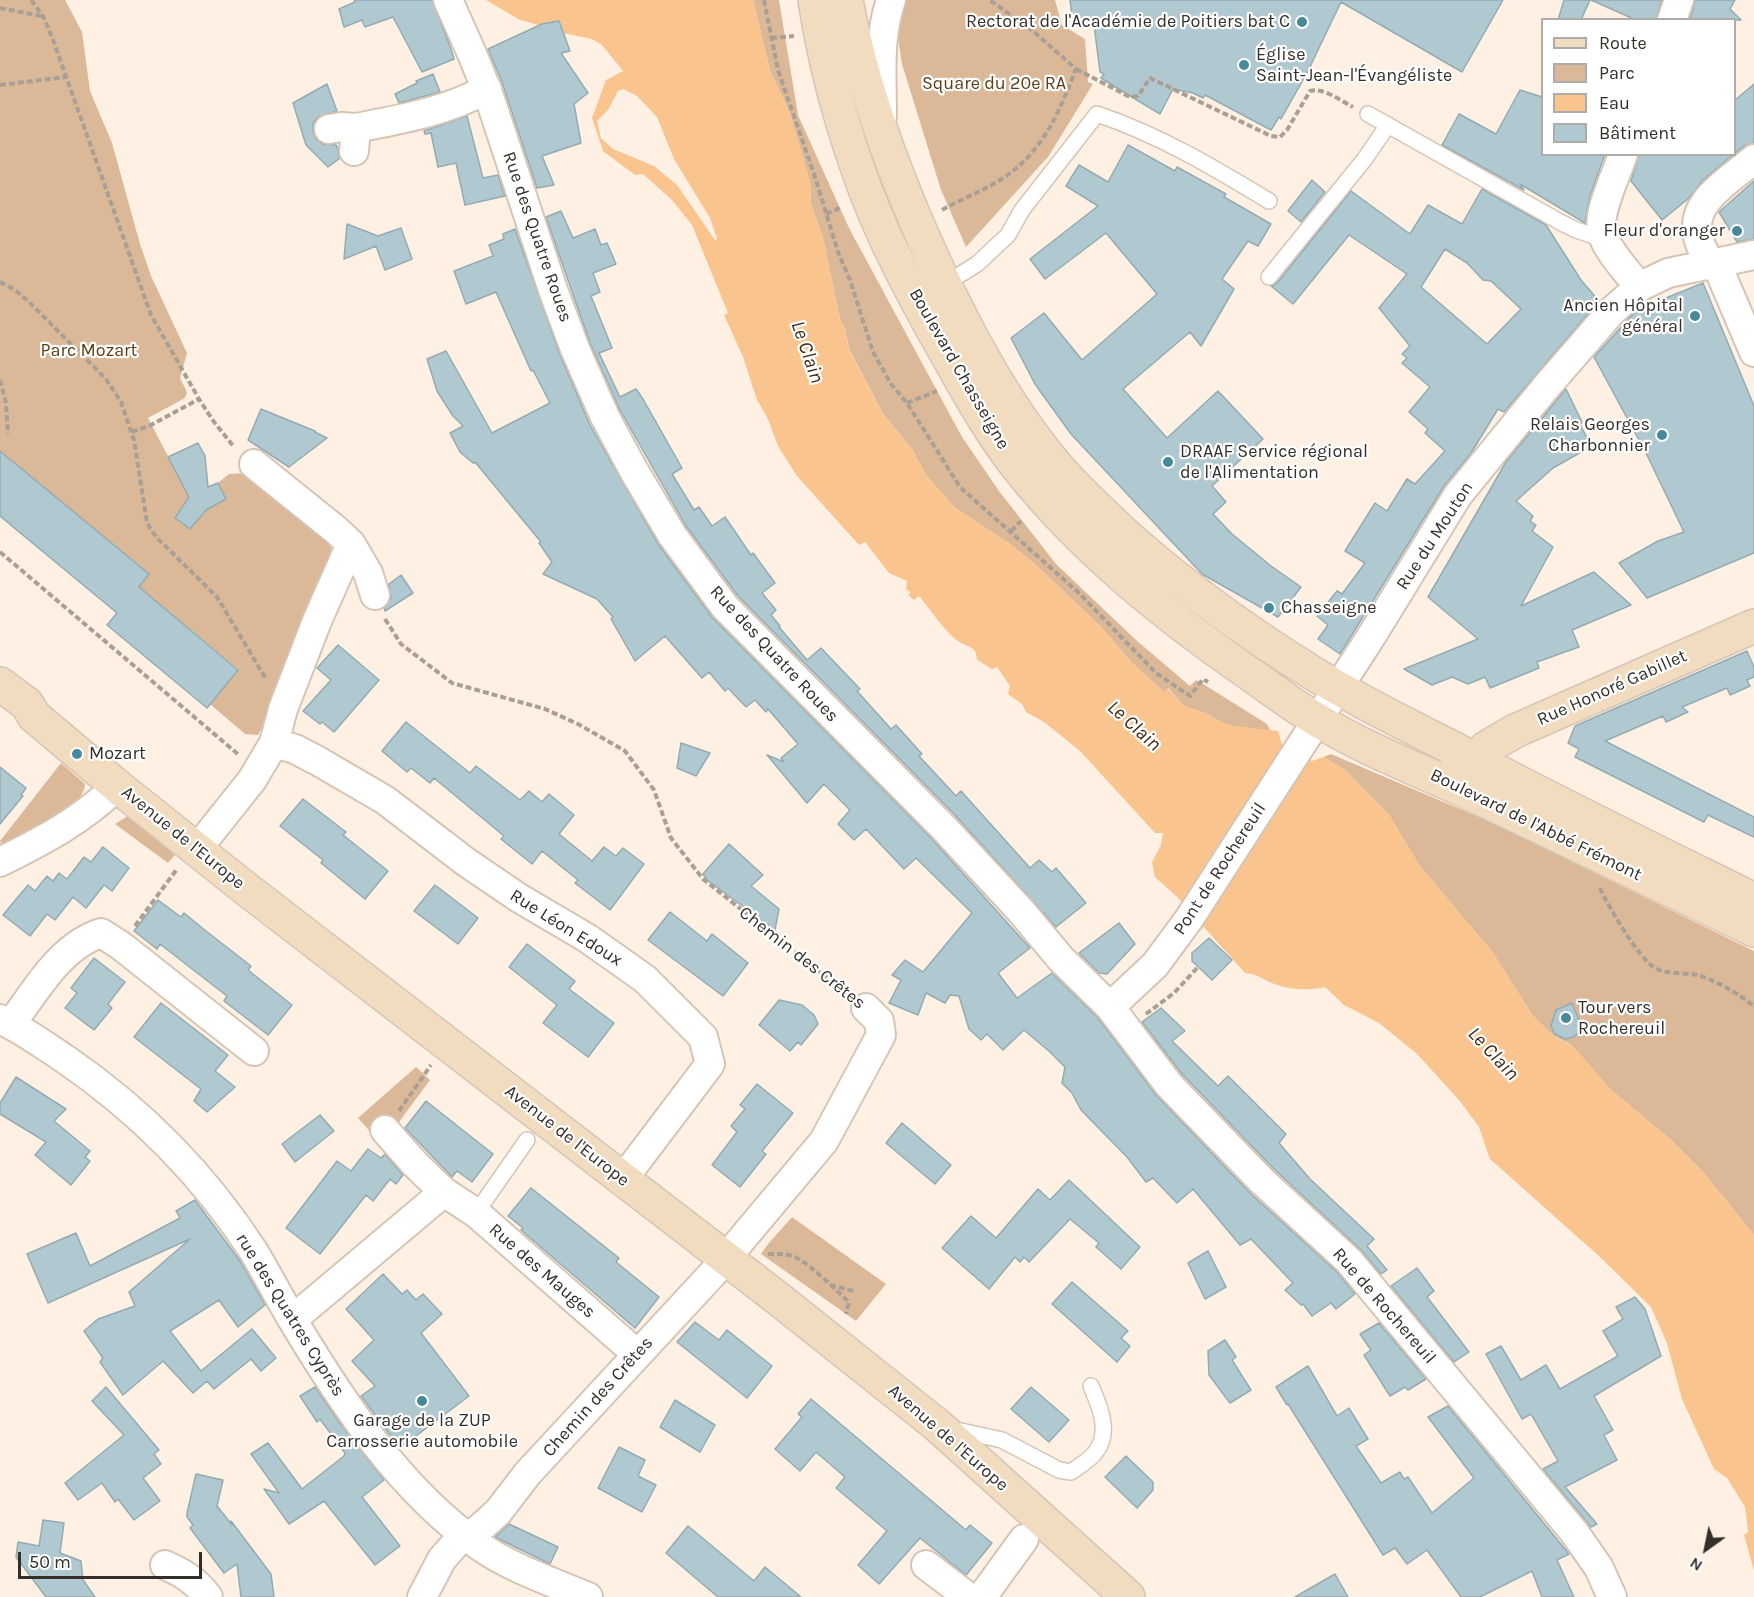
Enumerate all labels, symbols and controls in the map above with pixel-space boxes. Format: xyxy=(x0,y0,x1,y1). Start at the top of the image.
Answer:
place label: Rectorat de l'Académie de Poitiers bat C xyxy=(966,11,1290,33)
marker: Rectorat de l'Académie de Poitiers bat C xyxy=(1295,15,1309,29)
legend xyxy=(1541,18,1736,156)
text: Route xyxy=(1599,32,1647,54)
place label: Église Saint-Jean-l'Évangéliste xyxy=(1256,44,1452,86)
marker: Église Saint-Jean-l'Évangéliste xyxy=(1237,58,1251,72)
text: Parc xyxy=(1599,62,1635,84)
park label: Square du 20e RA xyxy=(922,73,1066,95)
text: Eau xyxy=(1599,92,1630,114)
text: Bâtiment xyxy=(1599,122,1676,144)
street label: Rue des Quatre Roues xyxy=(498,149,576,325)
place label: Fleur d'oranger xyxy=(1603,220,1725,242)
marker: Fleur d'oranger xyxy=(1730,224,1744,238)
street label: Boulevard Chasseigne xyxy=(904,285,1014,453)
place label: Ancien Hôpital général xyxy=(1563,295,1683,338)
marker: Ancien Hôpital général xyxy=(1688,309,1702,323)
water label: Le Clain xyxy=(785,318,829,386)
park label: Parc Mozart xyxy=(41,340,137,362)
place label: Relais Georges Charbonnier xyxy=(1530,414,1650,456)
marker: Relais Georges Charbonnier xyxy=(1655,428,1669,442)
place label: DRAAF Service régional de l'Alimentation xyxy=(1180,441,1368,484)
marker: DRAAF Service régional de l'Alimentation xyxy=(1161,455,1175,469)
street label: Rue du Mouton xyxy=(1392,478,1478,594)
street label: Rue des Quatre Roues xyxy=(705,581,843,727)
place label: Chasseigne xyxy=(1281,597,1377,619)
marker: Chasseigne xyxy=(1262,601,1276,615)
street label: Rue Honoré Gabillet xyxy=(1534,645,1690,731)
water label: Le Clain xyxy=(1102,696,1166,756)
place label: Mozart xyxy=(89,743,146,765)
marker: Mozart xyxy=(70,747,84,761)
street label: Boulevard de l'Abbé Frémont xyxy=(1427,764,1645,886)
street label: Avenue de l'Europe xyxy=(117,782,249,894)
street label: Pont de Rochereuil xyxy=(1169,799,1271,939)
street label: Rue Léon Edoux xyxy=(506,885,626,971)
street label: Chemin des Crêtes xyxy=(735,902,869,1014)
place label: Tour vers Rochereuil xyxy=(1578,997,1665,1040)
marker: Tour vers Rochereuil xyxy=(1559,1011,1573,1025)
water label: Le Clain xyxy=(1462,1022,1524,1086)
street label: Avenue de l'Europe xyxy=(500,1081,634,1191)
street label: Rue des Mauges xyxy=(484,1219,600,1323)
street label: rue des Quatres Cyprès xyxy=(231,1229,349,1401)
street label: Rue de Rochereuil xyxy=(1328,1243,1440,1369)
street label: Chemin des Crêtes xyxy=(538,1332,658,1462)
street label: Avenue de l'Europe xyxy=(883,1380,1013,1496)
marker: Garage de la ZUP Carrosserie automobile xyxy=(415,1394,429,1408)
place label: Garage de la ZUP Carrosserie automobile xyxy=(326,1410,518,1452)
north arrow xyxy=(1676,1519,1736,1579)
scale bar xyxy=(21,1540,206,1578)
text: 50 m xyxy=(29,1551,71,1573)
text: N xyxy=(1686,1553,1706,1576)

